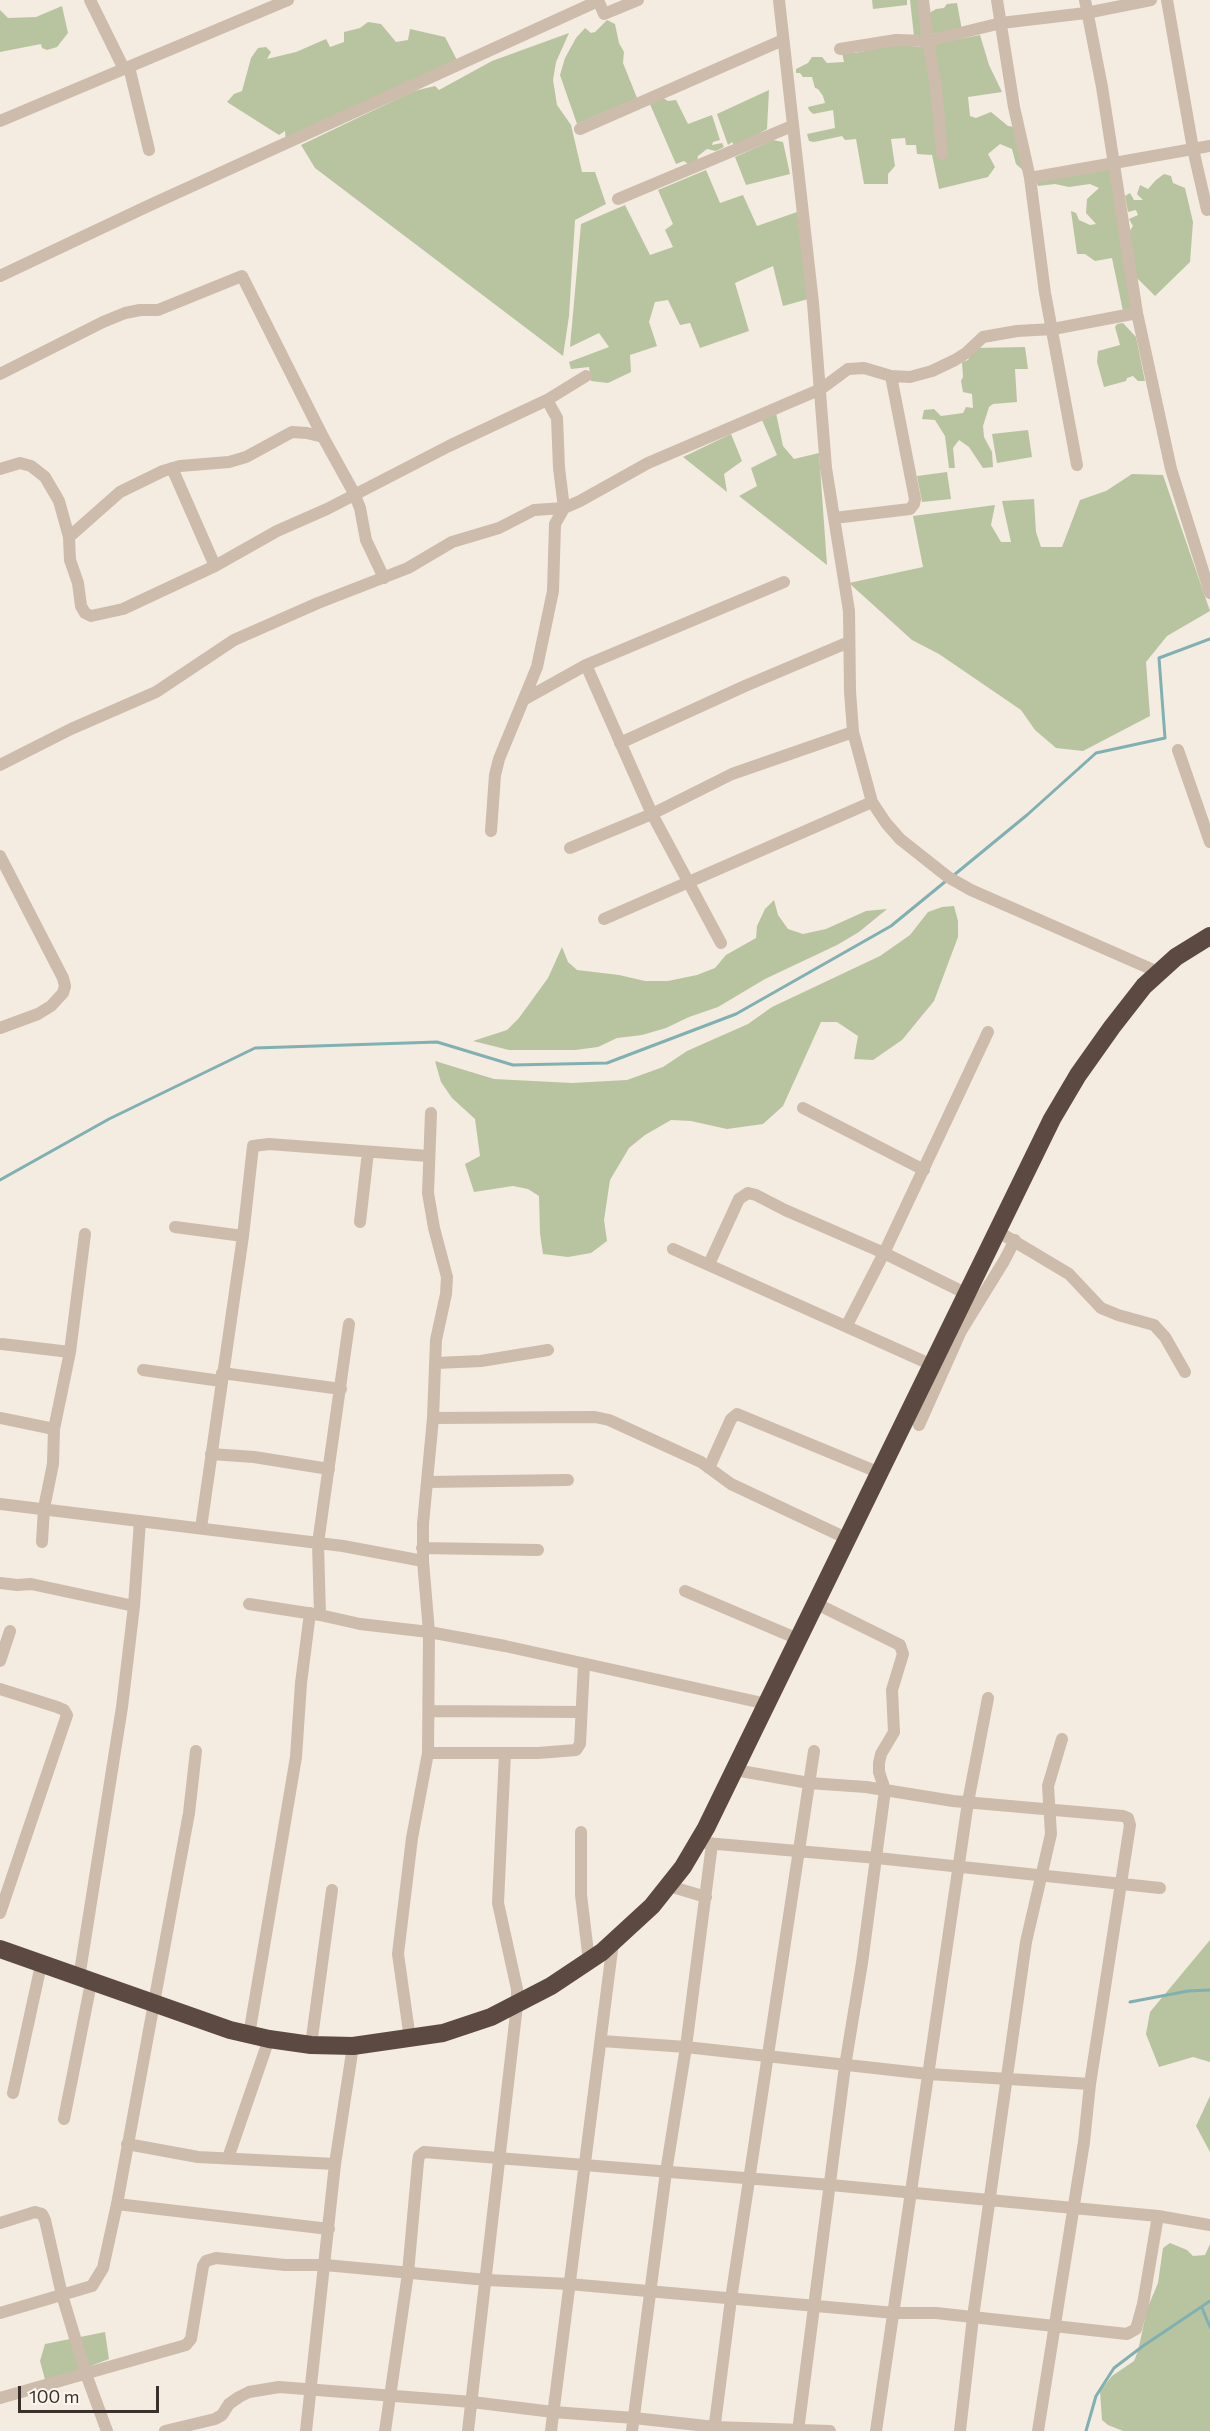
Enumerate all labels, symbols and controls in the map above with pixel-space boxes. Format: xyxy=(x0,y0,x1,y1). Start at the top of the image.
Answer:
scale bar xyxy=(21,2374,162,2412)
text: 100 m xyxy=(29,2385,79,2407)

